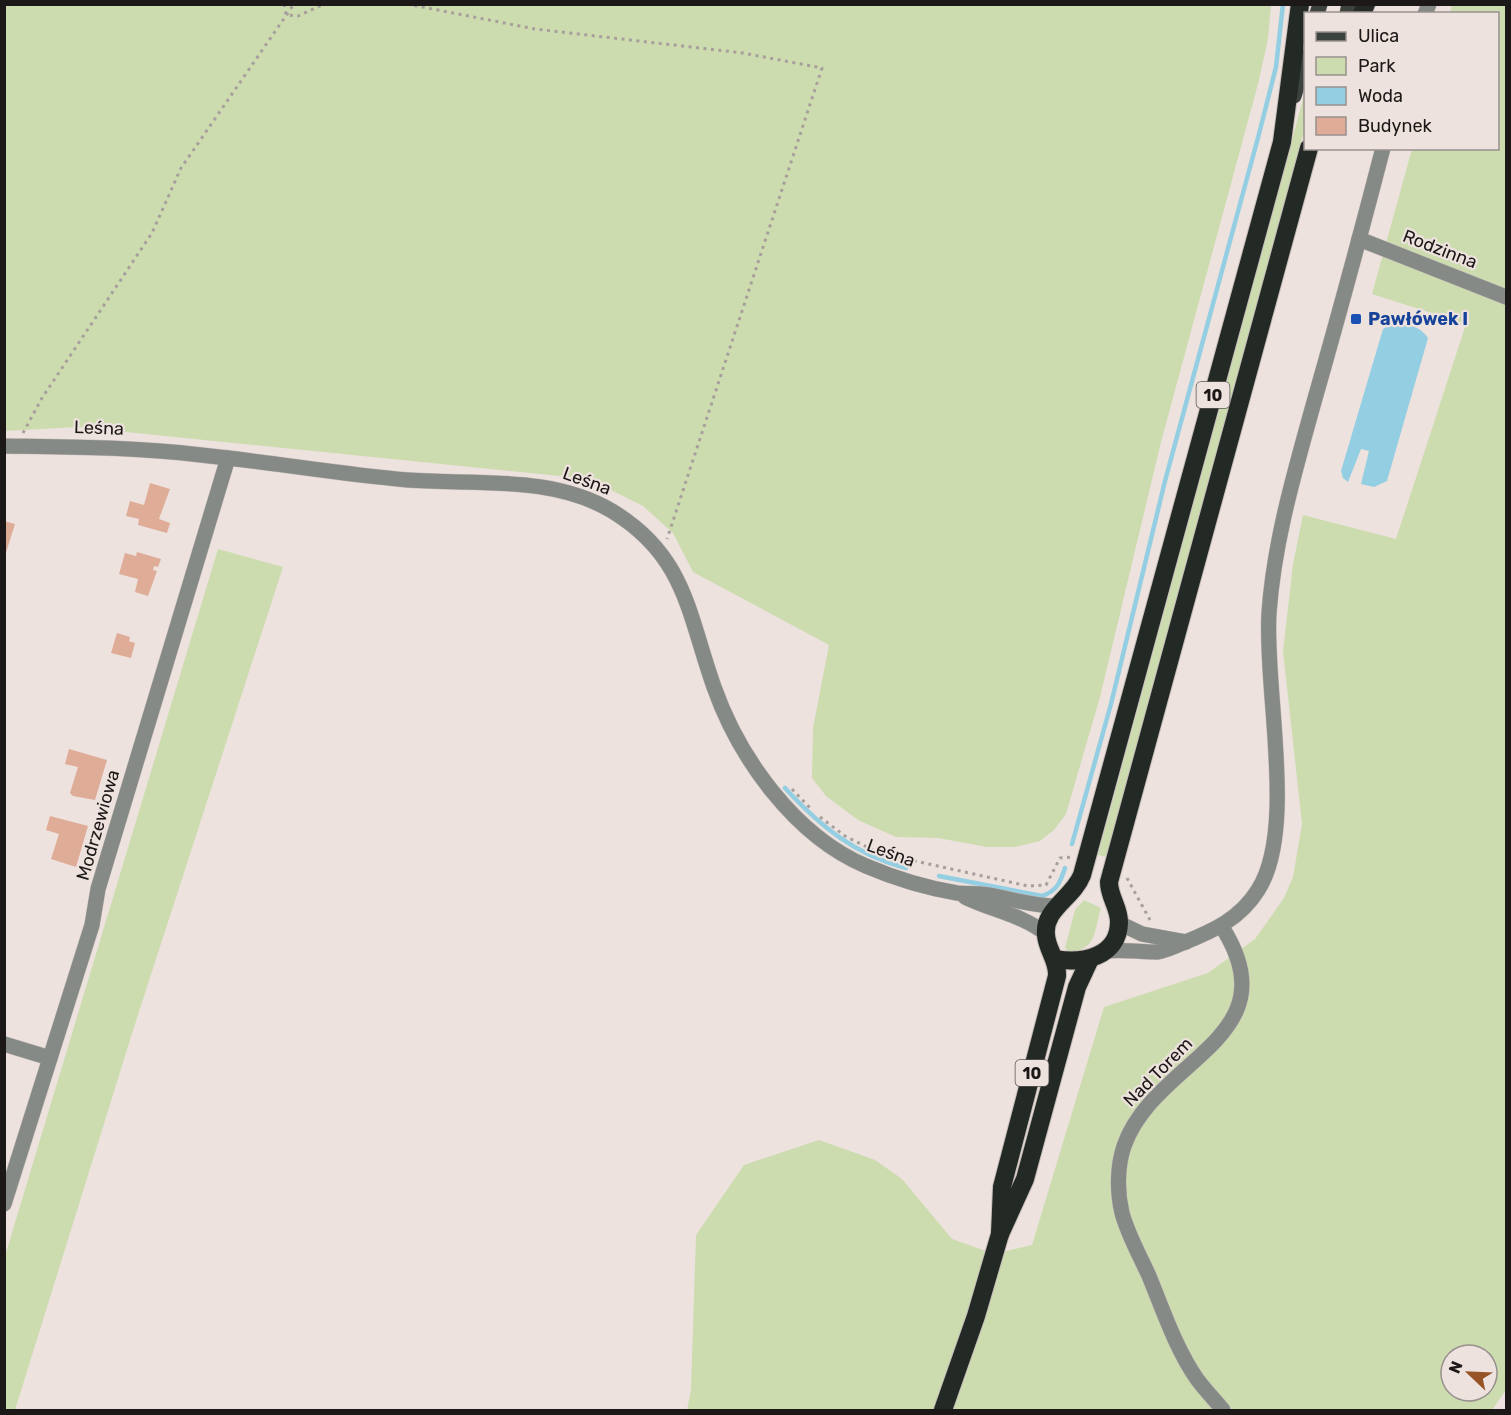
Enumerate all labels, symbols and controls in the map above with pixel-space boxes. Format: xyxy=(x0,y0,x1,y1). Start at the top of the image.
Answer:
legend xyxy=(1304,12,1499,150)
text: Ulica xyxy=(1358,25,1399,47)
text: Park xyxy=(1358,55,1396,77)
text: Woda xyxy=(1358,85,1403,107)
text: Budynek xyxy=(1358,115,1432,137)
street label: Rodzinna xyxy=(1400,225,1480,273)
place label: Pawłówek I xyxy=(1368,308,1468,330)
marker: Pawłówek I xyxy=(1349,312,1363,326)
road number: 10 xyxy=(1196,382,1230,408)
street label: Leśna xyxy=(74,416,124,440)
street label: Leśna xyxy=(560,462,614,500)
street label: Modrzewiowa xyxy=(72,767,124,883)
street label: Leśna xyxy=(864,834,918,872)
street label: Nad Torem xyxy=(1119,1033,1197,1111)
road number: 10 xyxy=(1016,1060,1048,1086)
north arrow xyxy=(1439,1343,1499,1403)
text: N xyxy=(1445,1358,1467,1376)

